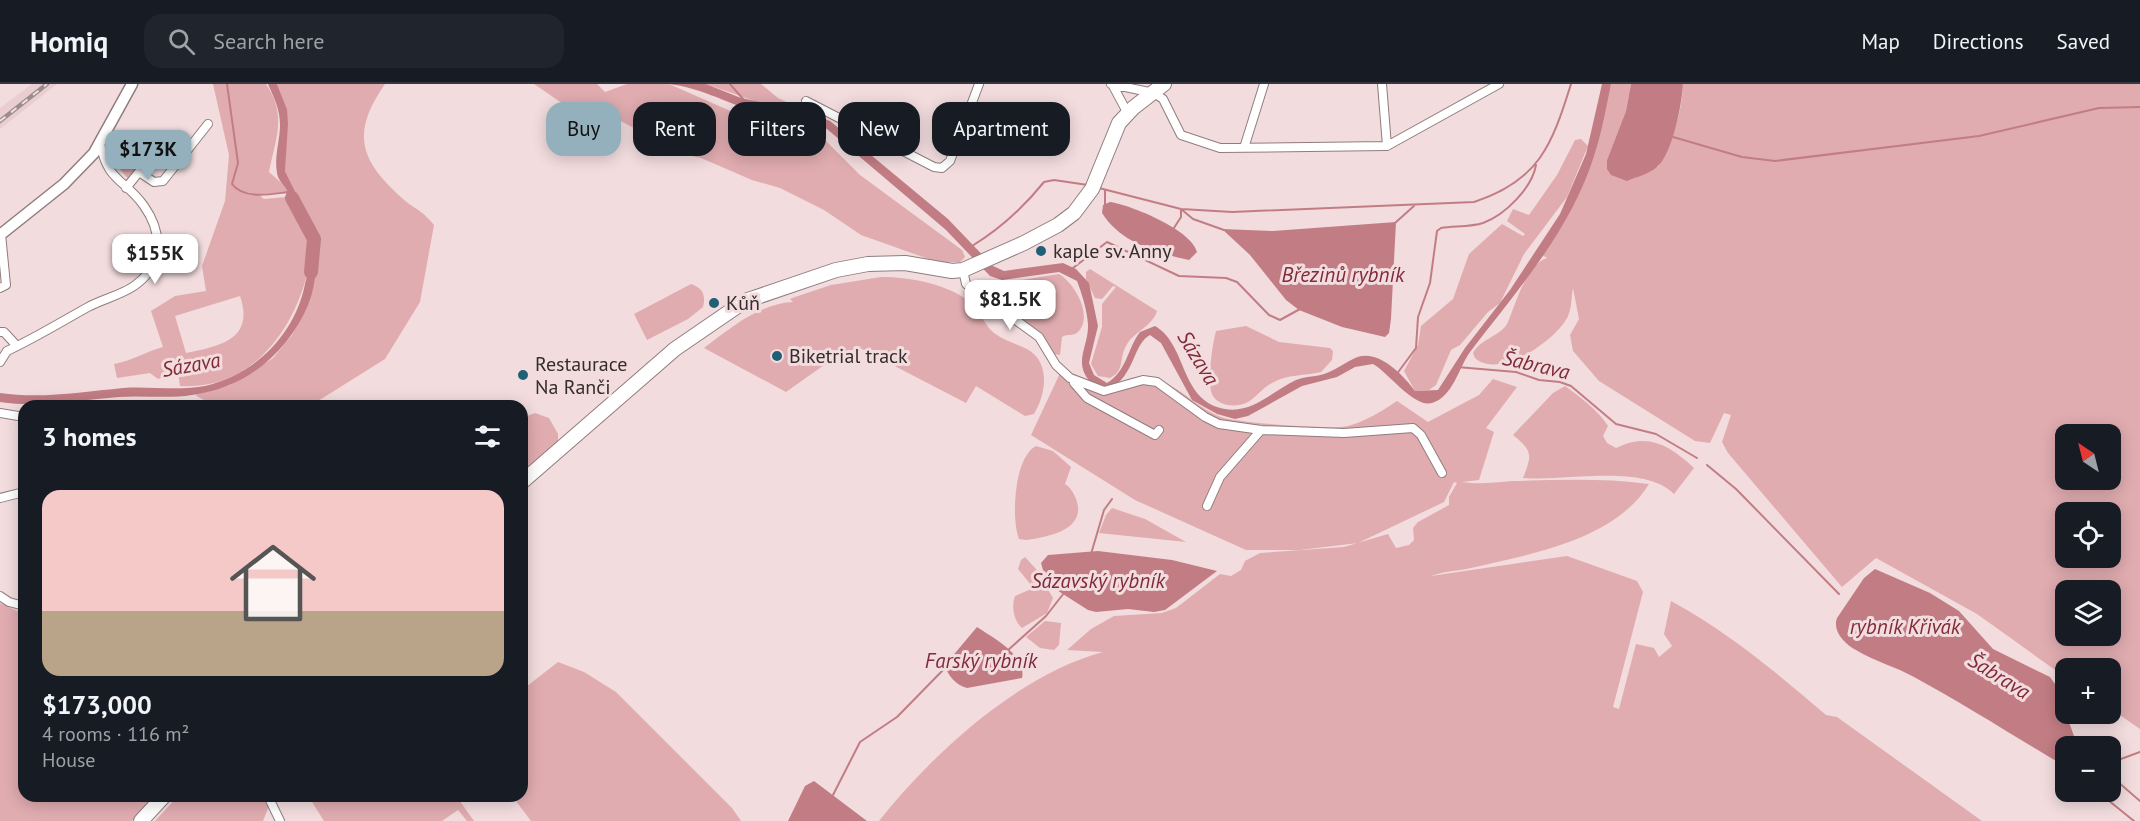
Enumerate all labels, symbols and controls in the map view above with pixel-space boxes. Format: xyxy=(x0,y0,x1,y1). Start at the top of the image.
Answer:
search box xyxy=(144,14,564,68)
text: Homiq xyxy=(30,23,108,60)
icon: search xyxy=(165,25,198,58)
text: Search here xyxy=(213,27,324,55)
text: Map xyxy=(1861,28,1900,55)
text: Directions xyxy=(1933,28,2024,55)
text: Saved xyxy=(2057,28,2110,55)
chip: Buy xyxy=(546,102,621,156)
chip: Rent xyxy=(633,102,716,156)
chip: Filters xyxy=(728,102,826,156)
chip: New xyxy=(838,102,920,156)
chip: Apartment xyxy=(932,102,1070,156)
pin: $173K xyxy=(106,130,190,181)
text: $173K xyxy=(119,136,177,162)
pin: $155K xyxy=(113,234,197,285)
place label: kaple sv. Anny xyxy=(1053,238,1172,264)
text: $155K xyxy=(126,240,184,266)
marker: kaple sv. Anny xyxy=(1034,244,1048,258)
water label: Březinů rybník xyxy=(1282,261,1406,288)
pin: $81.5K xyxy=(961,280,1059,331)
text: $81.5K xyxy=(979,286,1041,312)
place label: Kůň xyxy=(726,290,760,316)
marker: Kůň xyxy=(707,296,721,310)
water label: Sázava xyxy=(1172,326,1226,391)
place label: Biketrial track xyxy=(789,343,908,369)
water label: Šabrava xyxy=(1500,344,1573,385)
water label: Sázava xyxy=(160,346,223,383)
marker: Biketrial track xyxy=(770,349,784,363)
place label: Restaurace Na Ranči xyxy=(535,351,627,400)
marker: Restaurace Na Ranči xyxy=(516,368,530,382)
text: 3 homes xyxy=(42,420,137,453)
icon: filters xyxy=(471,420,504,453)
north arrow xyxy=(2055,424,2121,490)
map controls xyxy=(2055,424,2121,802)
button: locate xyxy=(2055,502,2121,568)
icon: home xyxy=(219,529,327,637)
water label: Sázavský rybník xyxy=(1031,567,1167,594)
button: layers xyxy=(2055,580,2121,646)
water label: rybník Křivák xyxy=(1850,613,1962,640)
water label: Šabrava xyxy=(1963,646,2036,705)
water label: Farský rybník xyxy=(925,647,1039,674)
button: + xyxy=(2055,658,2121,724)
text: $173,000 xyxy=(42,688,152,721)
text: 4 rooms · 116 m² xyxy=(42,721,189,747)
button: − xyxy=(2055,736,2121,802)
text: House xyxy=(42,747,96,773)

